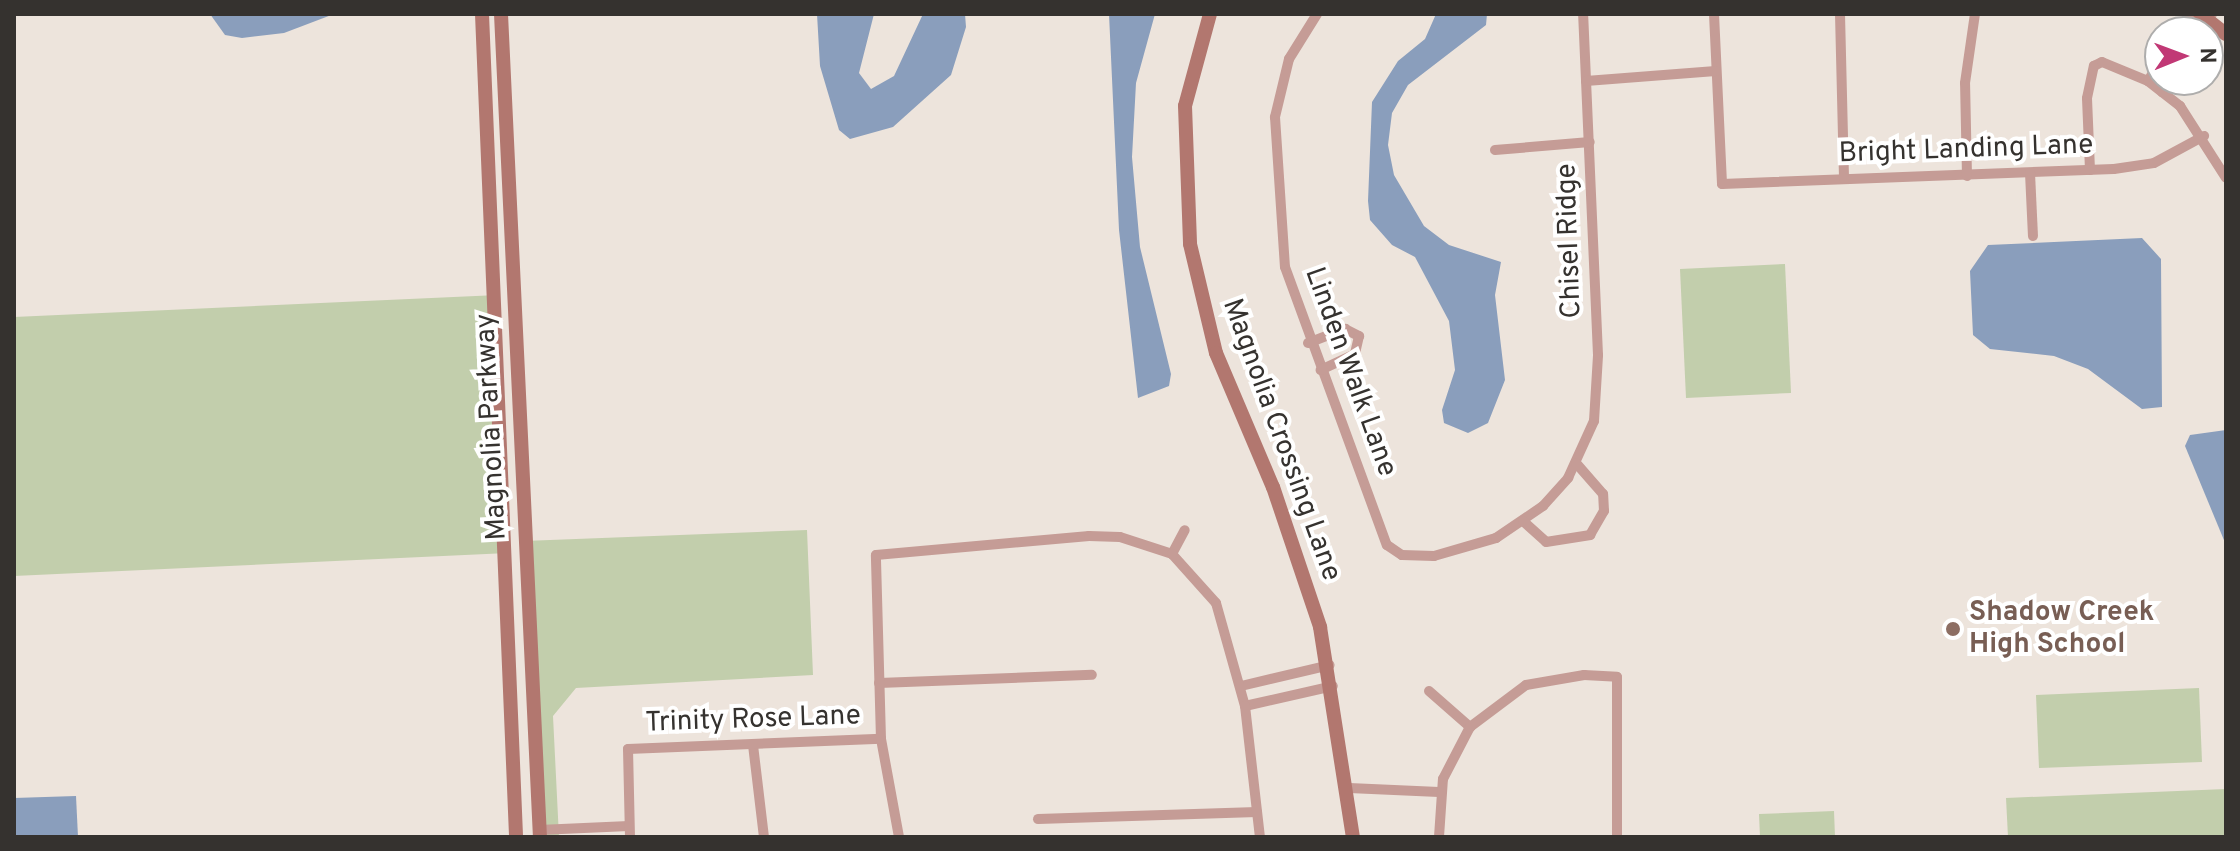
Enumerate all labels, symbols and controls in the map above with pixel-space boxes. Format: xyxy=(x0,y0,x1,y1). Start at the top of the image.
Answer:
north arrow xyxy=(2144,16,2224,96)
text: N xyxy=(2193,47,2220,64)
street label: Bright Landing Lane xyxy=(1838,129,2094,171)
street label: Chisel Ridge xyxy=(1551,163,1589,319)
street label: Linden Walk Lane xyxy=(1296,263,1404,481)
street label: Magnolia Crossing Lane xyxy=(1214,294,1348,586)
street label: Magnolia Parkway xyxy=(469,313,515,541)
place label: Shadow Creek High School xyxy=(1969,596,2154,662)
marker: Shadow Creek High School xyxy=(1944,620,1962,638)
street label: Trinity Rose Lane xyxy=(645,699,861,741)

